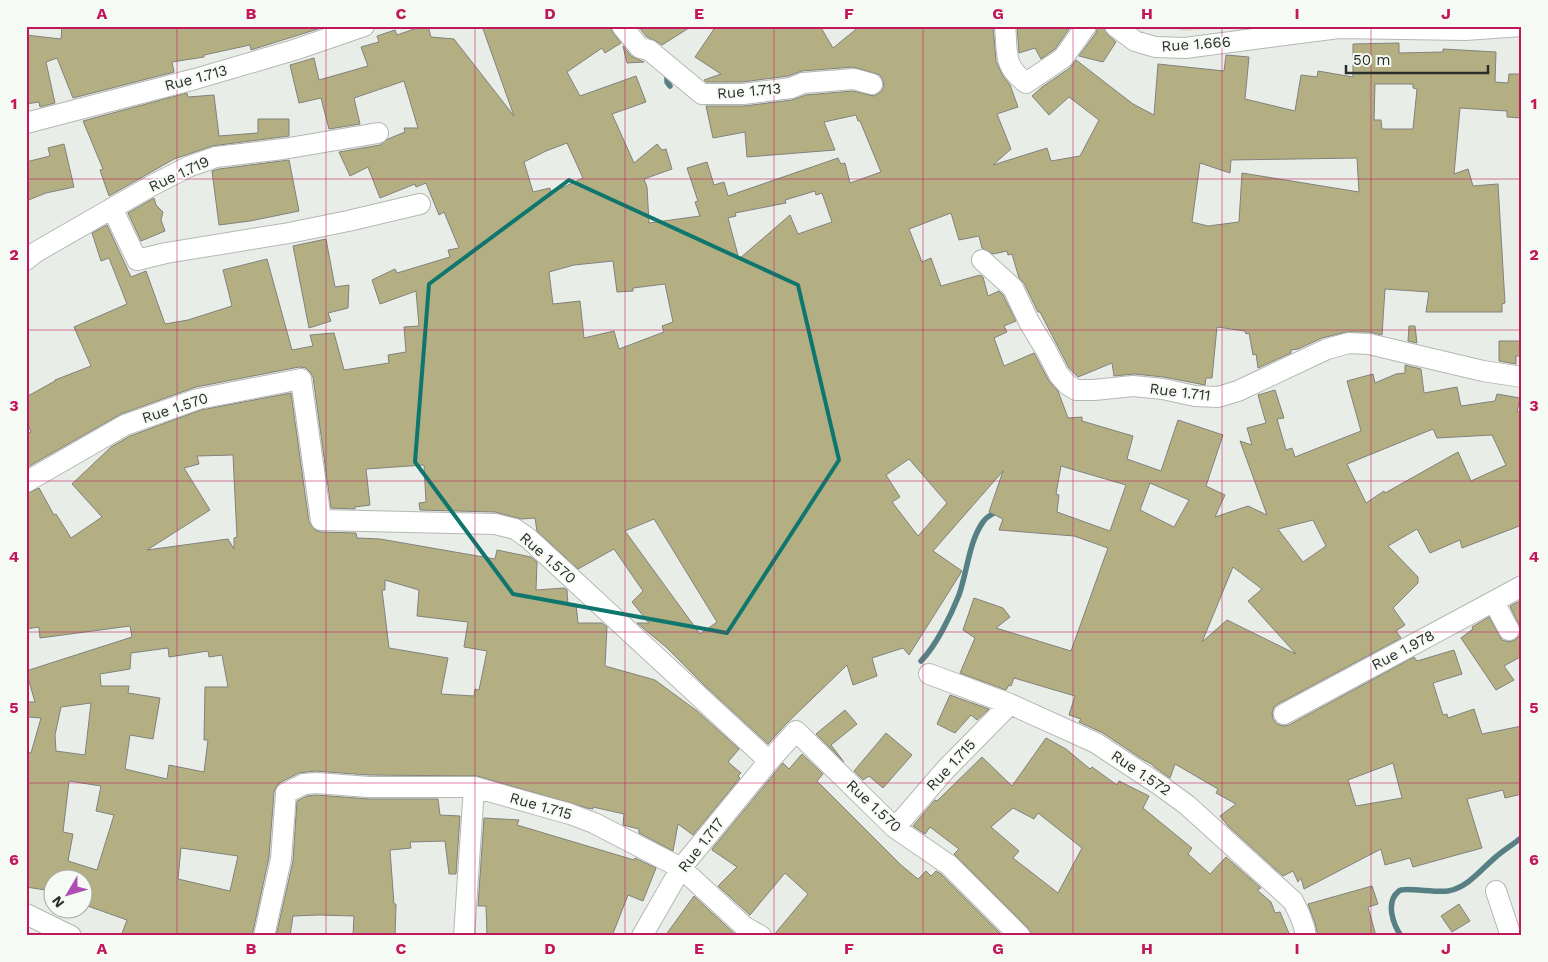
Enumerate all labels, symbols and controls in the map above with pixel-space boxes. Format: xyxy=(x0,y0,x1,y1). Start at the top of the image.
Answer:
text: A xyxy=(97,4,108,23)
text: B xyxy=(246,4,257,23)
text: C xyxy=(396,4,407,23)
text: D xyxy=(544,4,556,23)
text: E xyxy=(694,4,704,23)
text: F xyxy=(844,4,854,23)
text: G xyxy=(992,4,1004,23)
text: H xyxy=(1141,4,1153,23)
text: I xyxy=(1294,4,1300,23)
text: J xyxy=(1441,4,1451,23)
street label: Rue 1.666 xyxy=(1161,33,1231,55)
scale bar xyxy=(1346,42,1488,74)
text: 50 m xyxy=(1353,51,1390,69)
street label: Rue 1.713 xyxy=(163,61,229,95)
street label: Rue 1.713 xyxy=(716,79,782,103)
text: 1 xyxy=(11,94,17,113)
text: 1 xyxy=(1531,94,1537,113)
street label: Rue 1.719 xyxy=(146,152,212,196)
text: 2 xyxy=(9,245,19,264)
text: 2 xyxy=(1529,245,1539,264)
street label: Rue 1.711 xyxy=(1149,379,1211,405)
street label: Rue 1.570 xyxy=(140,389,210,427)
text: 3 xyxy=(9,396,19,415)
text: 3 xyxy=(1529,396,1539,415)
street label: Rue 1.570 xyxy=(516,529,580,587)
text: 4 xyxy=(9,547,19,566)
text: 4 xyxy=(1529,547,1539,566)
street label: Rue 1.978 xyxy=(1368,626,1438,674)
text: 5 xyxy=(9,698,19,717)
text: 5 xyxy=(1529,698,1539,717)
street label: Rue 1.715 xyxy=(923,735,979,795)
street label: Rue 1.572 xyxy=(1108,746,1174,800)
street label: Rue 1.570 xyxy=(843,776,905,836)
street label: Rue 1.715 xyxy=(508,789,574,823)
street label: Rue 1.717 xyxy=(674,814,728,876)
text: 6 xyxy=(9,850,19,869)
text: 6 xyxy=(1529,850,1539,869)
north arrow xyxy=(42,870,92,920)
text: N xyxy=(48,893,67,911)
text: A xyxy=(97,939,108,958)
text: B xyxy=(246,939,257,958)
text: C xyxy=(396,939,407,958)
text: D xyxy=(544,939,556,958)
text: E xyxy=(694,939,704,958)
text: F xyxy=(844,939,854,958)
text: G xyxy=(992,939,1004,958)
text: H xyxy=(1141,939,1153,958)
text: I xyxy=(1294,939,1300,958)
text: J xyxy=(1441,939,1451,958)

